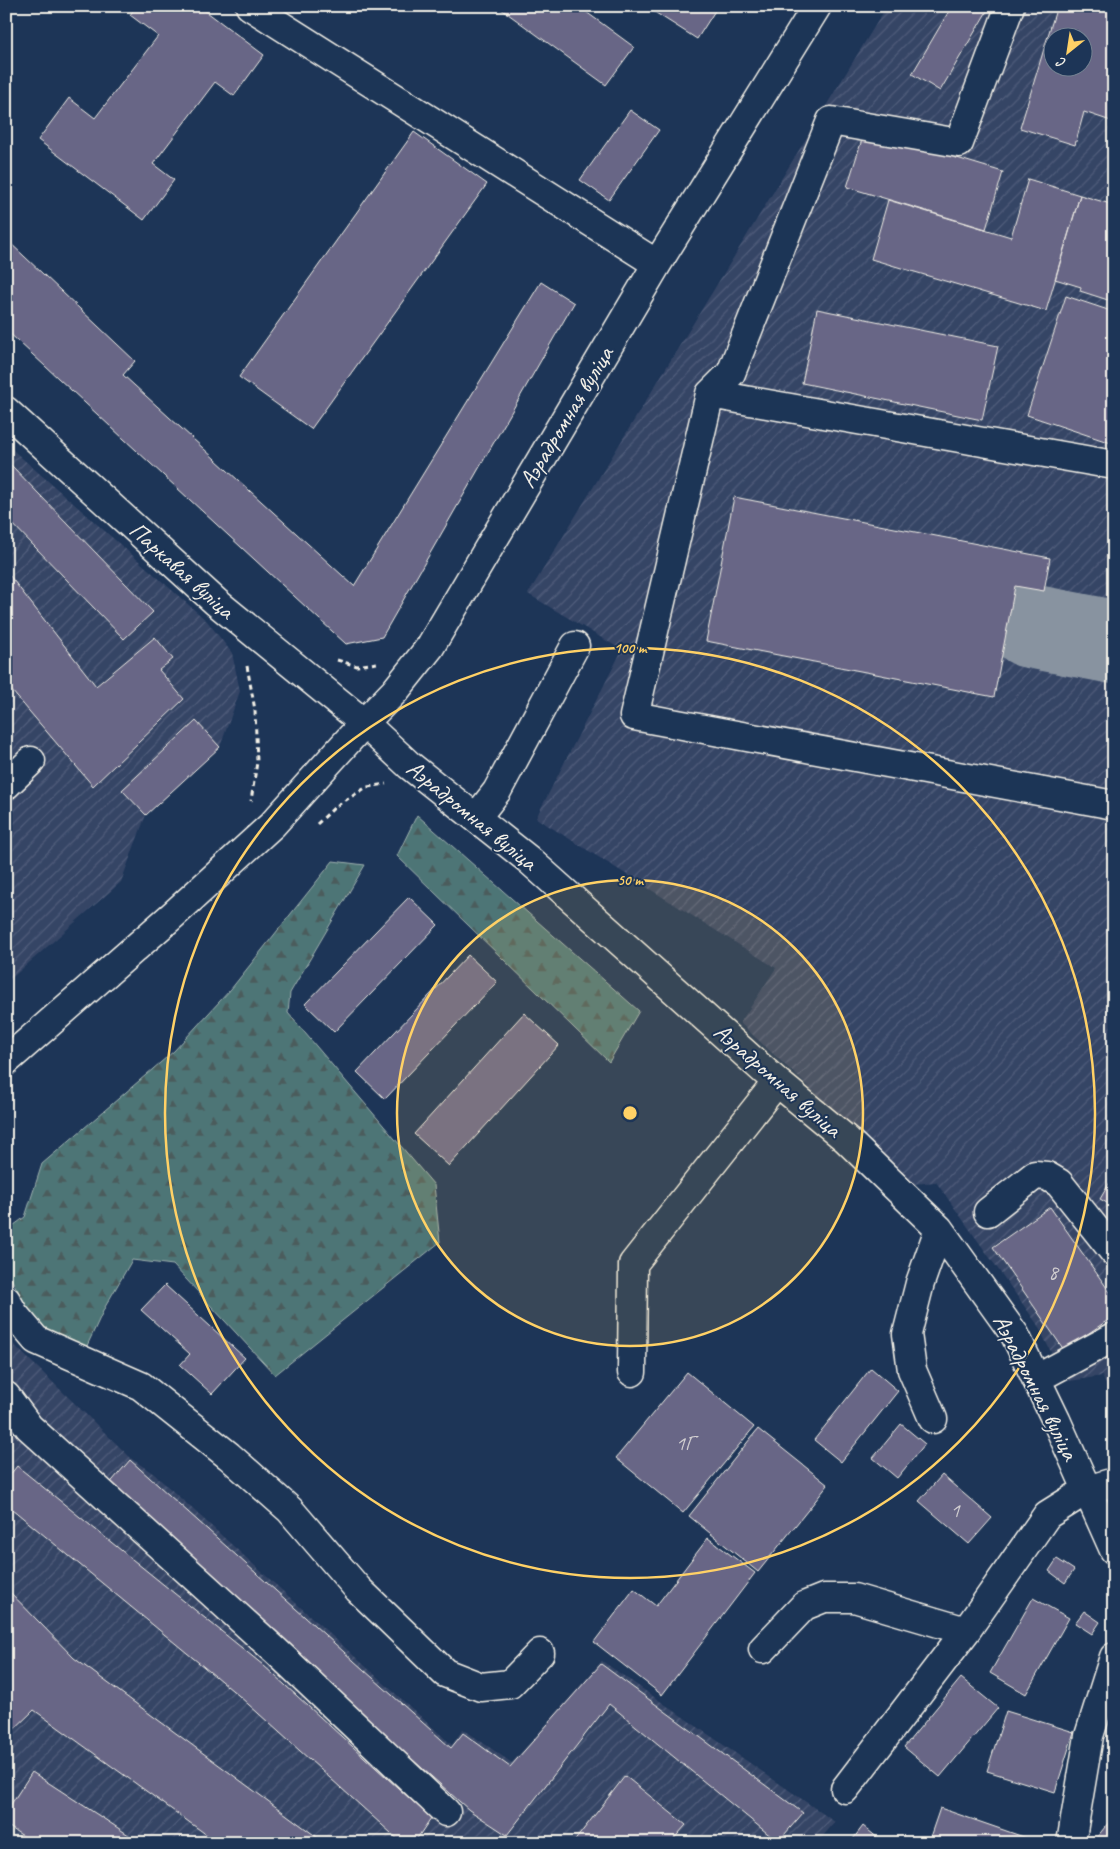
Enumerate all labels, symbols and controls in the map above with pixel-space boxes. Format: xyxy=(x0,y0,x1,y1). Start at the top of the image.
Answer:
north arrow xyxy=(1042,28,1092,78)
text: С xyxy=(1053,53,1069,72)
street label: Аэрадромная вуліца xyxy=(512,340,621,493)
street label: Паркавая вуліца xyxy=(123,515,242,626)
text: 100 m xyxy=(614,639,648,658)
street label: Аэрадромная вуліца xyxy=(401,753,545,878)
text: 50 m xyxy=(617,871,644,890)
street label: Аэрадромная вуліца xyxy=(708,1016,849,1145)
centre of rings xyxy=(621,1104,639,1122)
house number: 8 xyxy=(1048,1259,1060,1285)
street label: Аэрадромная вуліца xyxy=(986,1309,1086,1466)
house number: 1Г xyxy=(675,1430,699,1456)
house number: 1 xyxy=(950,1497,961,1523)

